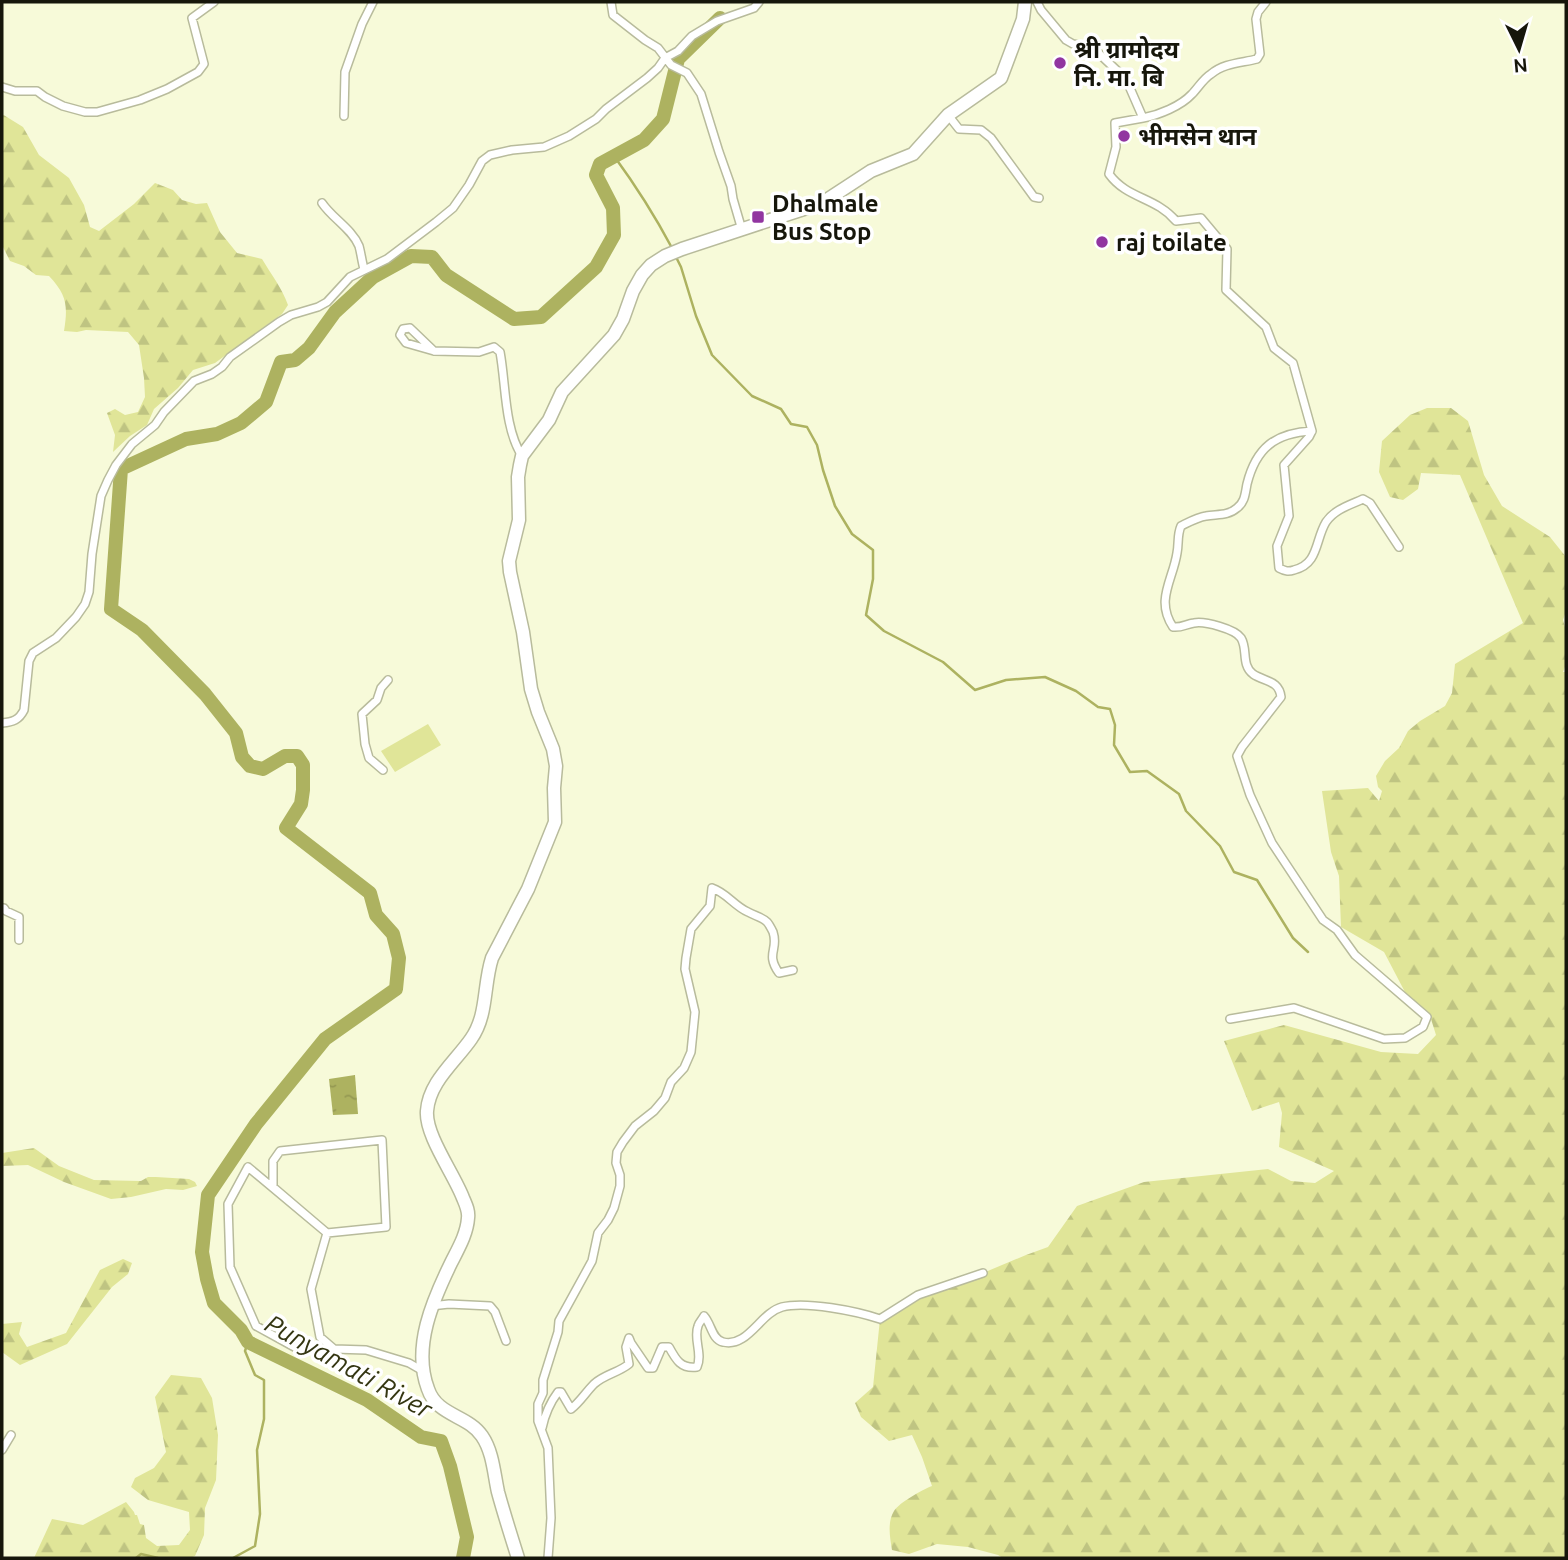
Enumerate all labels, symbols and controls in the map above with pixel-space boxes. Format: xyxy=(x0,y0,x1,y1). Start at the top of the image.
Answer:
north arrow xyxy=(1484,14,1554,84)
place label: श्री ग्रामोदय नि. मा. बि xyxy=(1074,36,1180,91)
text: N xyxy=(1512,54,1529,78)
marker: श्री ग्रामोदय नि. मा. बि xyxy=(1052,55,1068,71)
place label: भीमसेन थान xyxy=(1138,123,1258,150)
marker: भीमसेन थान xyxy=(1116,128,1132,144)
place label: Dhalmale Bus Stop xyxy=(772,190,879,245)
marker: Dhalmale Bus Stop xyxy=(750,209,766,225)
place label: raj toilate xyxy=(1116,229,1227,256)
marker: raj toilate xyxy=(1094,234,1110,250)
water label: Punyamati River xyxy=(261,1308,438,1424)

